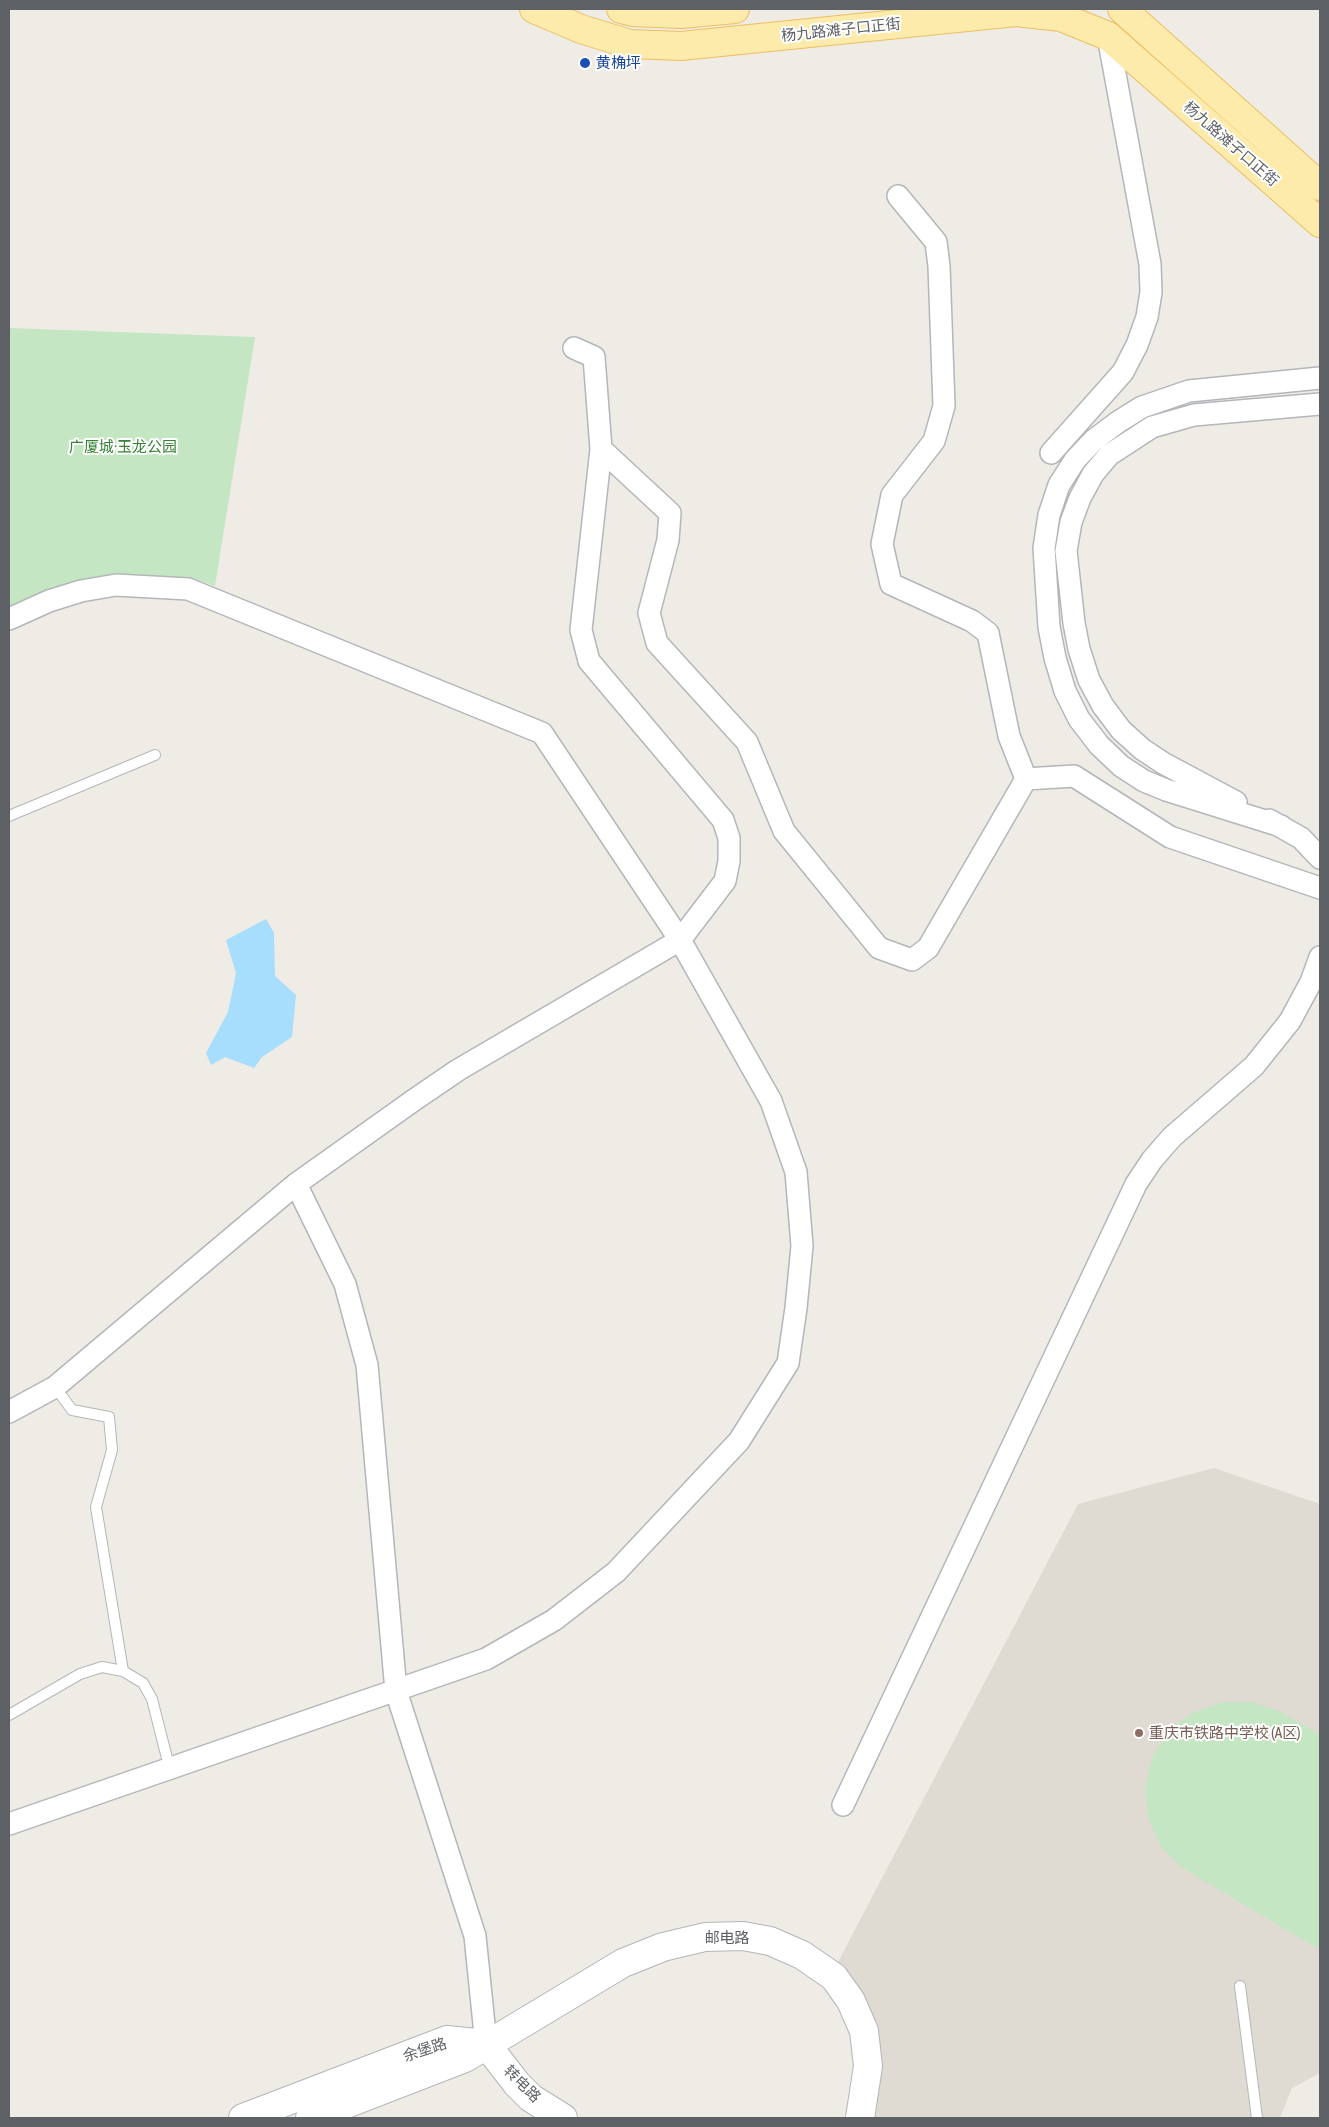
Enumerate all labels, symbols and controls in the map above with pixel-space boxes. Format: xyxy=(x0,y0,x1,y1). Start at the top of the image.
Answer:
street label: 杨九路滩子口正街 xyxy=(780,15,902,45)
place label: 黄桷坪 xyxy=(596,54,641,72)
marker: 黄桷坪 xyxy=(578,56,592,70)
street label: 杨九路滩子口正街 xyxy=(1180,98,1282,190)
park label: 广厦城·玉龙公园 xyxy=(69,438,177,456)
place label: 重庆市铁路中学校 (A区) xyxy=(1149,1724,1301,1742)
marker: 重庆市铁路中学校 (A区) xyxy=(1133,1727,1145,1739)
street label: 邮电路 xyxy=(705,1929,749,1947)
street label: 余堡路 xyxy=(401,2034,449,2066)
street label: 转电路 xyxy=(500,2062,544,2106)

